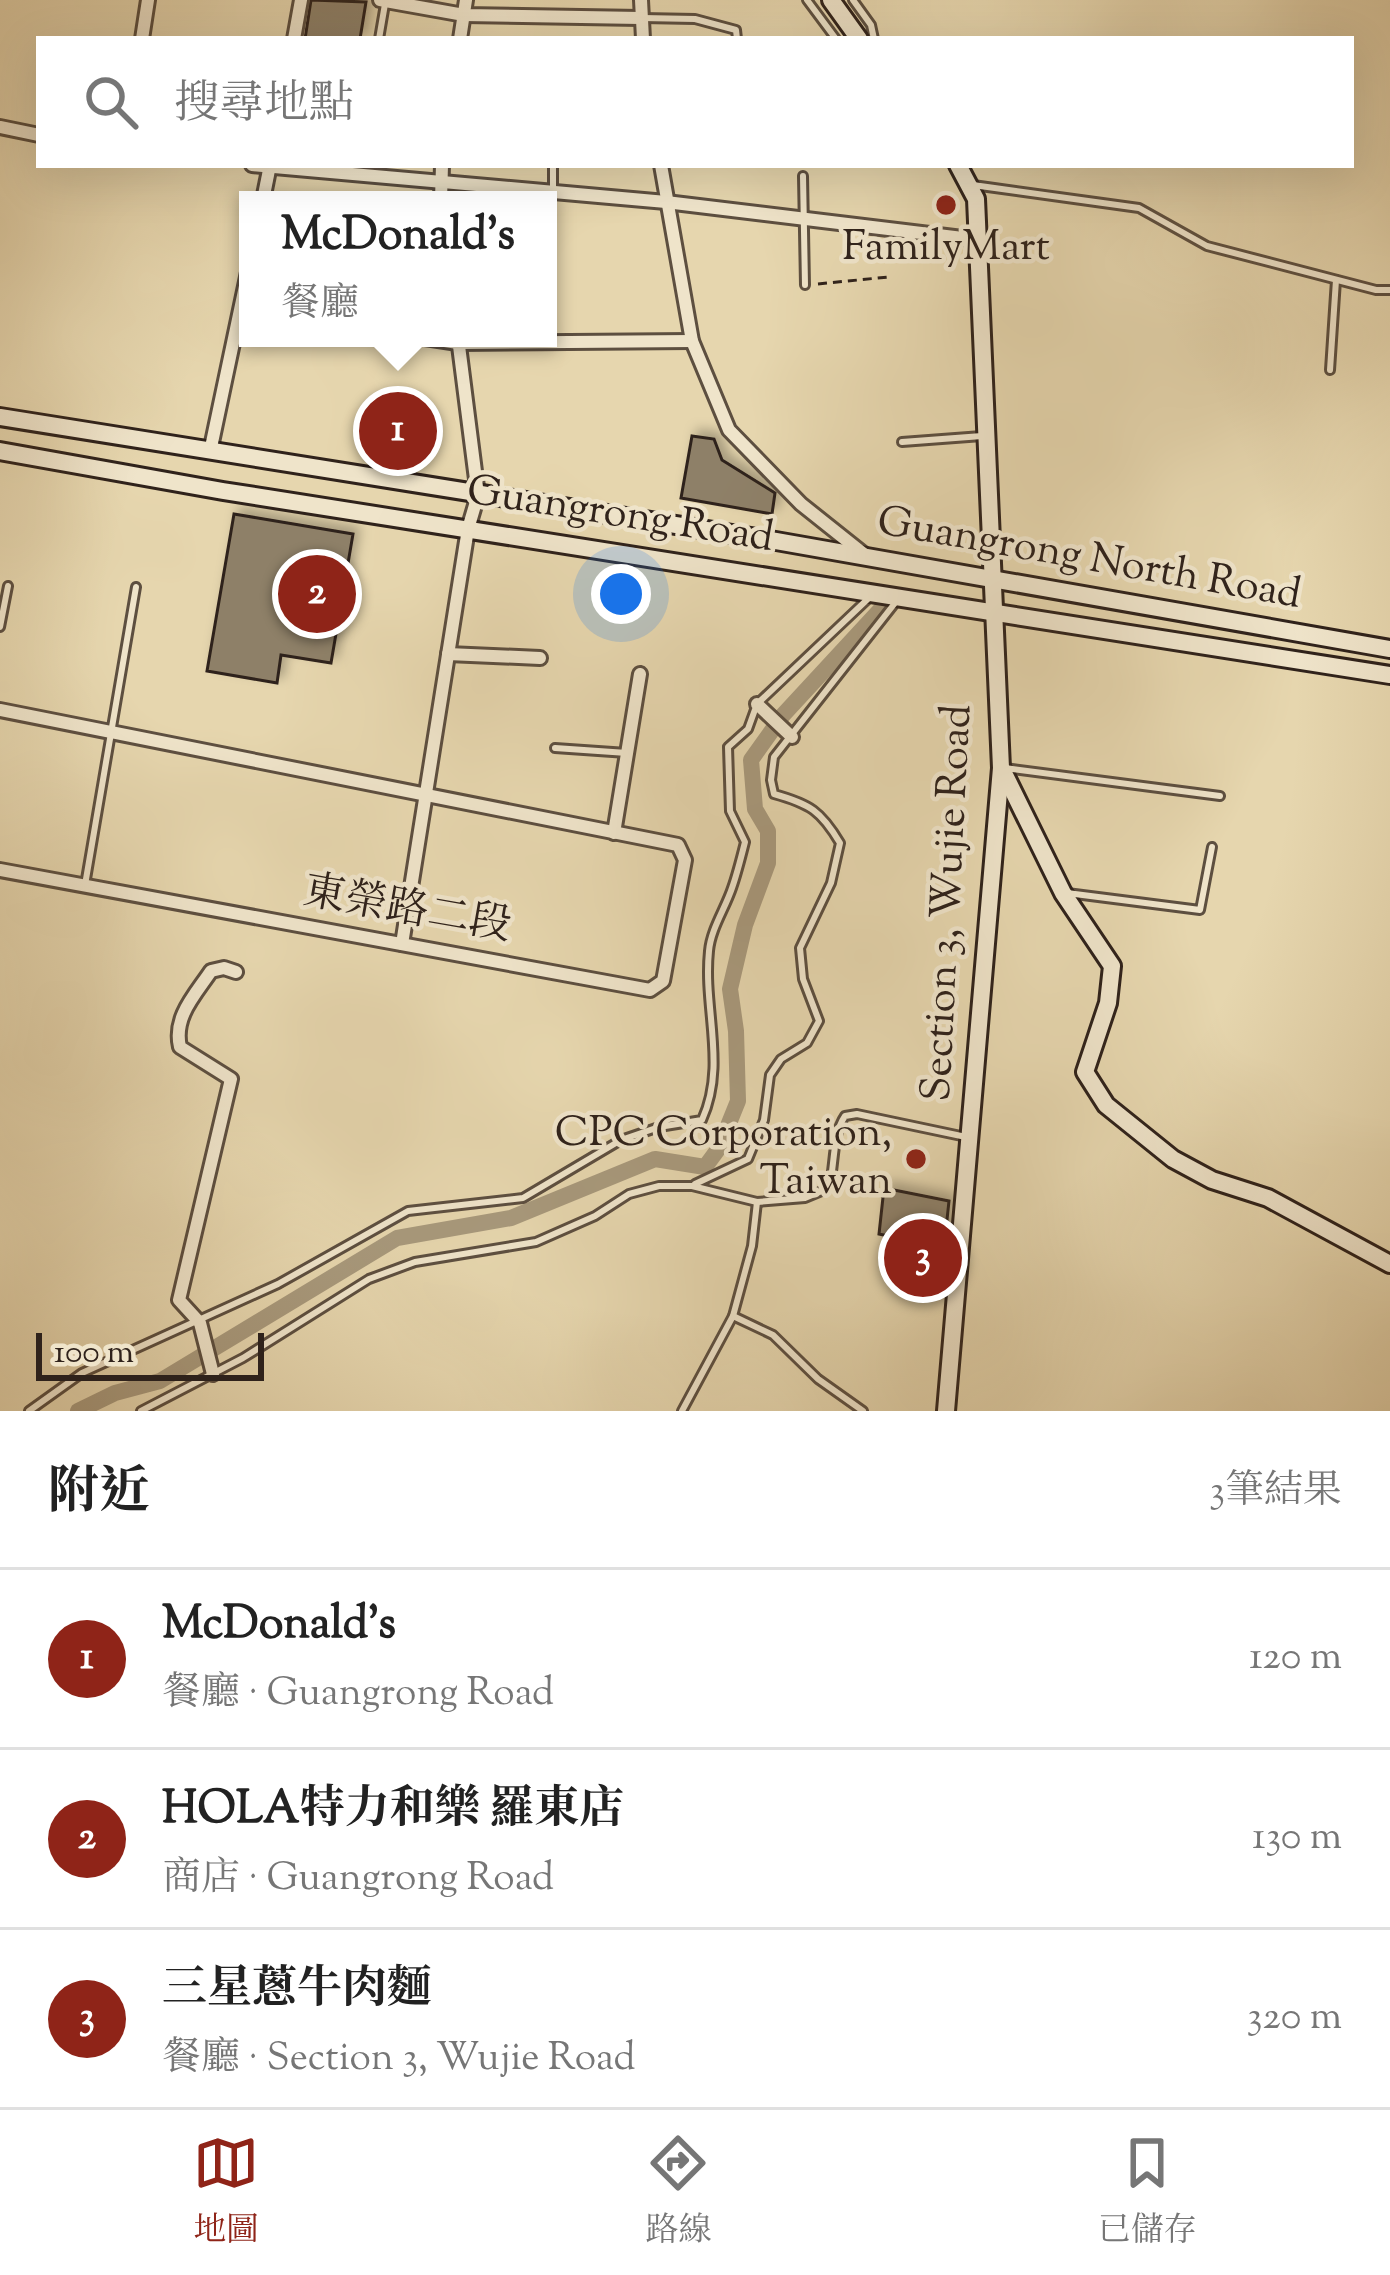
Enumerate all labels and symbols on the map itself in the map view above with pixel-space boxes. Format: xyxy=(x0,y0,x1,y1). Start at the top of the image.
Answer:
marker: FamilyMart xyxy=(933,192,959,218)
place label: FamilyMart xyxy=(842,219,1050,279)
pin: 1 xyxy=(359,386,437,476)
street label: Guangrong Road xyxy=(462,462,778,570)
street label: Guangrong North Road xyxy=(872,493,1306,627)
pin: 2 xyxy=(278,549,356,639)
your location xyxy=(591,564,651,624)
street label: Section 3, Wujie Road xyxy=(909,703,989,1103)
street label: 東榮路二段 xyxy=(298,863,516,959)
place label: CPC Corporation, Taiwan xyxy=(555,1105,892,1213)
marker: CPC Corporation, Taiwan xyxy=(903,1146,929,1172)
pin: 3 xyxy=(884,1213,962,1303)
scale bar xyxy=(36,1327,264,1380)

